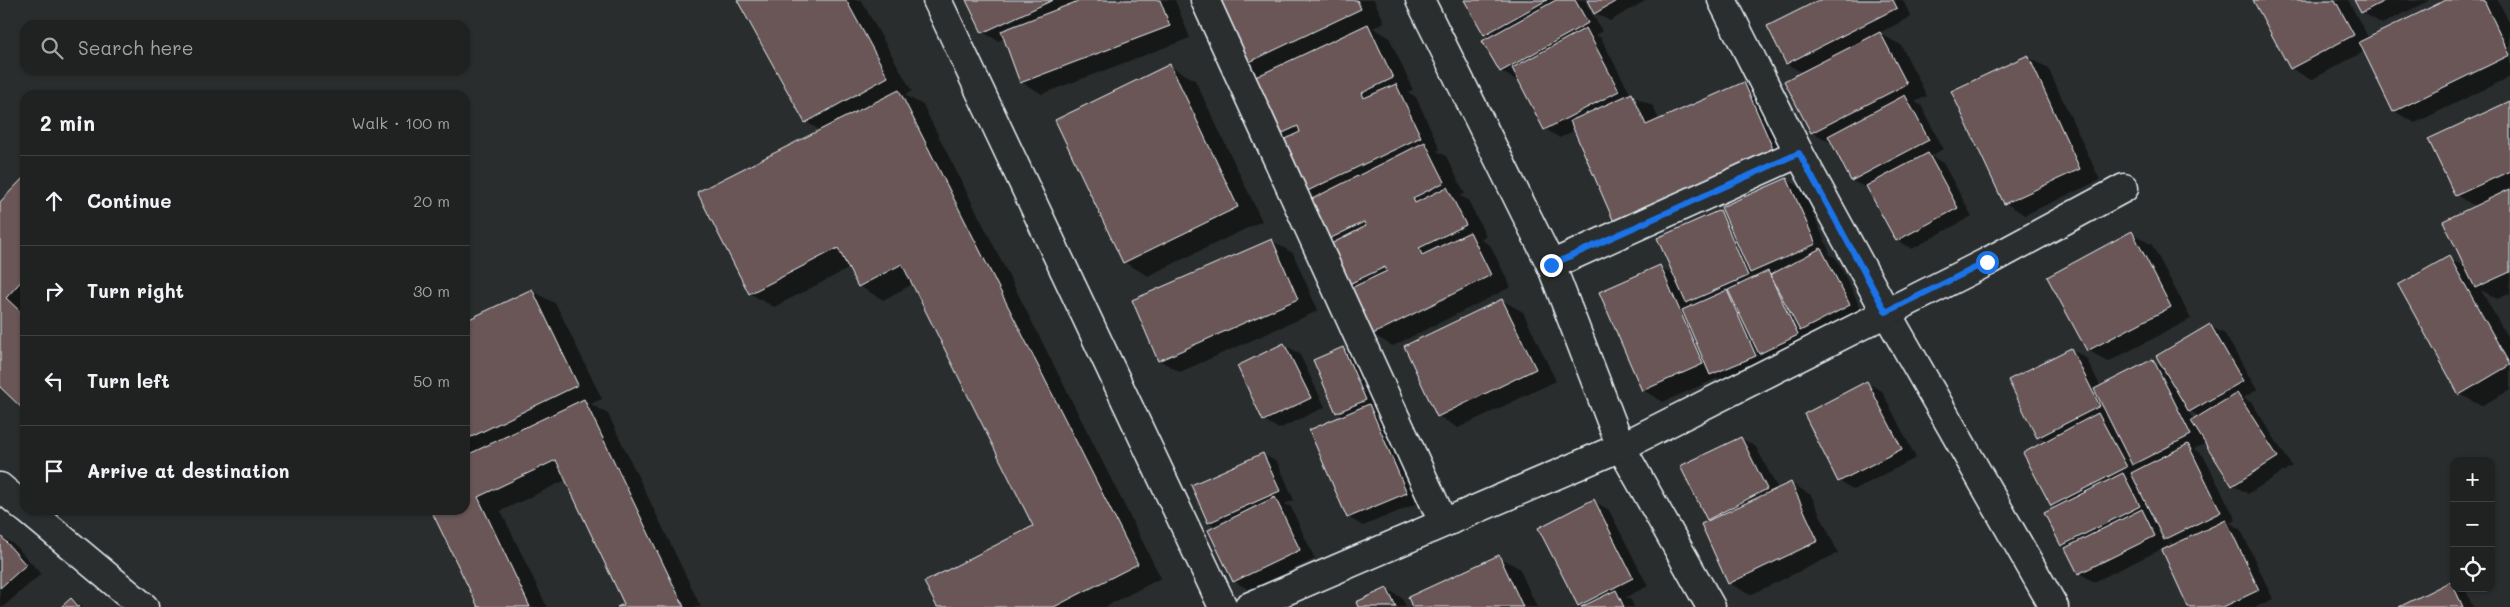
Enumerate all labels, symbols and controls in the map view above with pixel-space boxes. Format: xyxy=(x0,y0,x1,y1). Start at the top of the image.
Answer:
search box xyxy=(20,20,470,75)
icon: search xyxy=(38,34,66,62)
text: Search here xyxy=(78,35,194,60)
text: 2 min xyxy=(40,109,95,136)
text: Walk · 100 m xyxy=(351,112,450,133)
icon: ahead xyxy=(40,187,68,215)
text: Continue xyxy=(87,188,172,213)
text: 20 m xyxy=(413,190,450,211)
route start xyxy=(1976,251,1999,274)
route end xyxy=(1540,254,1563,277)
icon: right xyxy=(40,277,68,305)
text: Turn right xyxy=(87,278,184,303)
text: 30 m xyxy=(413,280,450,301)
icon: left xyxy=(40,367,68,395)
text: Turn left xyxy=(87,368,170,393)
text: 50 m xyxy=(413,370,450,391)
icon: arrive xyxy=(40,457,68,485)
map controls xyxy=(2450,457,2495,592)
button: + xyxy=(2450,457,2495,502)
text: Arrive at destination xyxy=(87,458,290,483)
button: − xyxy=(2450,502,2495,547)
button: locate xyxy=(2450,547,2495,592)

